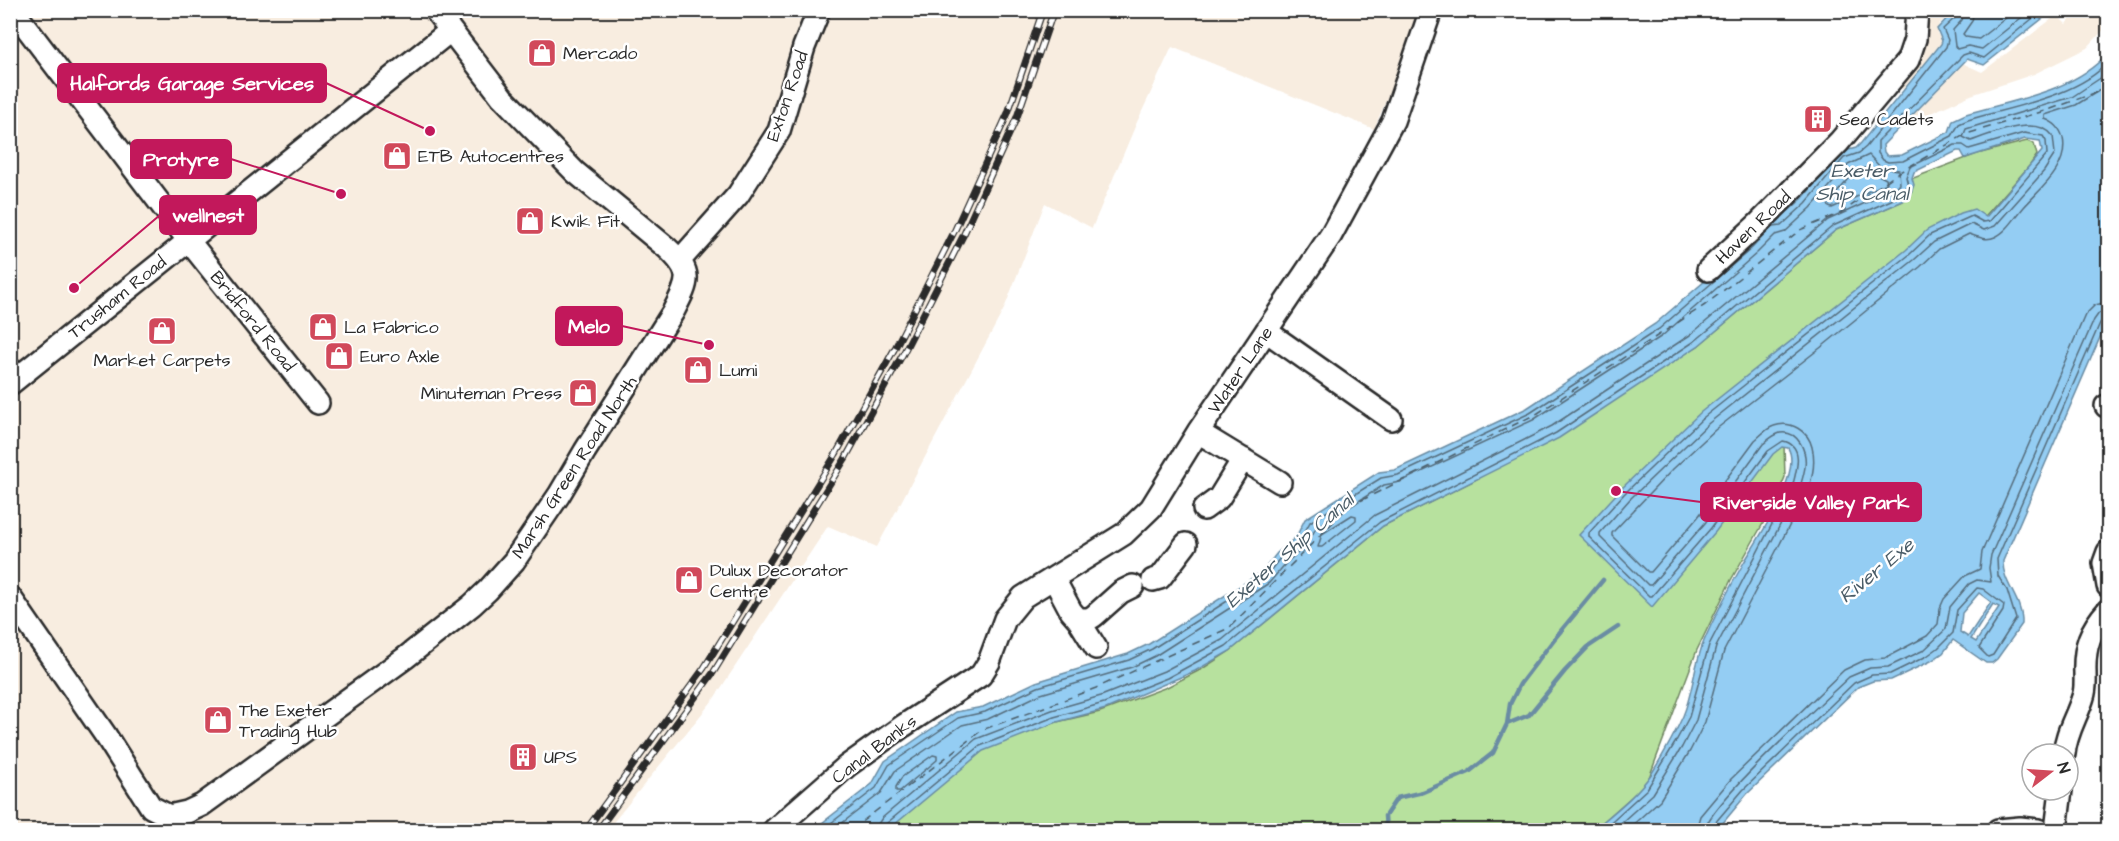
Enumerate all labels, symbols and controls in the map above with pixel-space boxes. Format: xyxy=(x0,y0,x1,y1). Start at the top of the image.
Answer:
shop icon: Mercado xyxy=(526,37,558,69)
place label: Mercado xyxy=(563,41,637,66)
street label: Exton Road xyxy=(760,48,815,145)
callout: Halfords Garage Services xyxy=(58,64,326,102)
text: Halfords Garage Services xyxy=(70,70,314,99)
building icon: Sea Cadets xyxy=(1802,103,1834,135)
place label: Sea Cadets xyxy=(1839,107,1934,132)
callout: Protyre xyxy=(131,140,231,178)
shop icon: ETB Autocentres xyxy=(381,140,413,172)
place label: ETB Autocentres xyxy=(418,144,564,169)
text: Protyre xyxy=(143,146,219,175)
water label: Exeter Ship Canal xyxy=(1816,157,1911,208)
street label: Haven Road xyxy=(1710,185,1797,270)
callout: wellnest xyxy=(160,196,256,234)
text: wellnest xyxy=(172,202,245,230)
shop icon: Kwik Fit xyxy=(514,205,546,237)
place label: Kwik Fit xyxy=(551,209,621,234)
street label: Trusham Road xyxy=(63,250,172,345)
street label: Bridford Road xyxy=(204,266,301,377)
callout: Melo xyxy=(556,307,622,345)
shop icon: La Fabrico xyxy=(307,311,339,343)
text: Melo xyxy=(568,313,611,341)
shop icon: Market Carpets xyxy=(146,315,178,347)
place label: La Fabrico xyxy=(344,315,439,340)
street label: Water Lane xyxy=(1202,321,1279,419)
shop icon: Euro Axle xyxy=(323,340,355,372)
place label: Euro Axle xyxy=(360,344,440,369)
place label: Market Carpets xyxy=(93,348,231,373)
shop icon: Lumi xyxy=(682,354,714,386)
place label: Lumi xyxy=(719,358,758,383)
street label: Marsh Green Road North xyxy=(506,371,643,564)
shop icon: Minuteman Press xyxy=(567,377,599,409)
place label: Minuteman Press xyxy=(421,381,562,406)
callout: Riverside Valley Park xyxy=(1701,483,1921,521)
water label: Exeter Ship Canal xyxy=(1219,485,1362,615)
text: Riverside Valley Park xyxy=(1713,489,1910,518)
water label: River Exe xyxy=(1833,531,1921,610)
place label: Dulux Decorator Centre xyxy=(710,558,848,604)
shop icon: Dulux Decorator Centre xyxy=(673,564,705,596)
place label: The Exeter Trading Hub xyxy=(239,698,337,745)
shop icon: The Exeter Trading Hub xyxy=(202,704,234,736)
street label: Canal Banks xyxy=(826,709,922,790)
building icon: UPS xyxy=(507,741,539,773)
north arrow xyxy=(2020,742,2080,802)
place label: UPS xyxy=(544,745,577,770)
text: N xyxy=(2051,760,2075,776)

